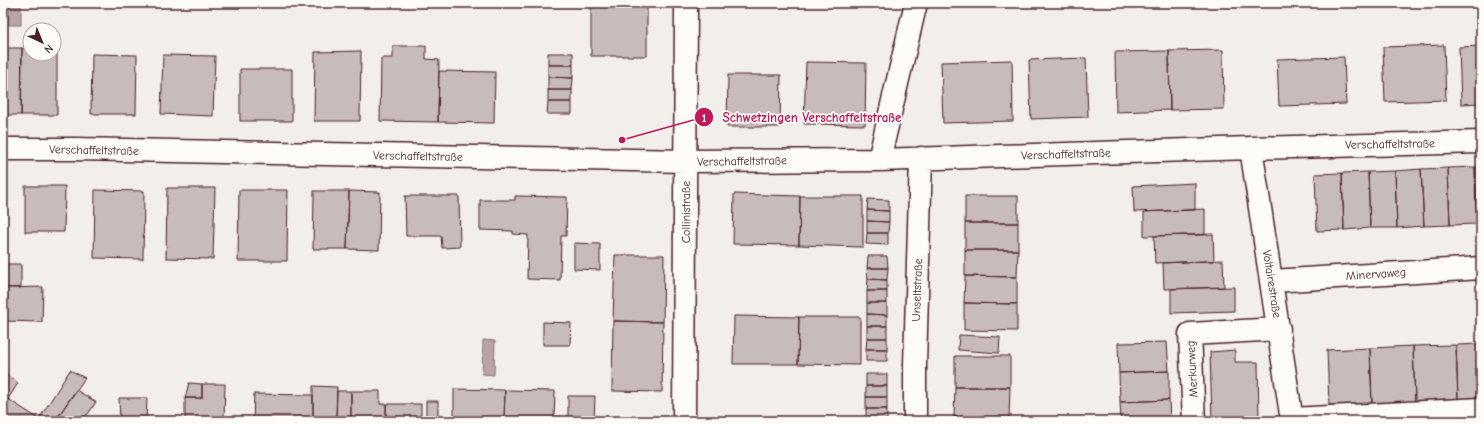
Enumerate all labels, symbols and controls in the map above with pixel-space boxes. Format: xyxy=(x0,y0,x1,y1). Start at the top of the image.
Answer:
north arrow xyxy=(22,22,62,62)
text: N xyxy=(41,42,56,56)
callout: Schwetzingen Verschaffeltstraße xyxy=(694,105,909,130)
text: Schwetzingen Verschaffeltstraße xyxy=(723,110,902,125)
text: 1 xyxy=(702,111,707,125)
street label: Verschaffeltstraße xyxy=(1345,136,1435,152)
street label: Verschaffeltstraße xyxy=(49,142,139,158)
street label: Verschaffeltstraße xyxy=(1021,145,1111,163)
street label: Verschaffeltstraße xyxy=(373,148,463,164)
street label: Verschaffeltstraße xyxy=(697,153,787,169)
street label: Collinistraße xyxy=(679,181,693,243)
street label: Voltairestraße xyxy=(1260,249,1284,319)
street label: Unseltstraße xyxy=(909,258,925,322)
street label: Minervaweg xyxy=(1345,265,1407,283)
street label: Merkurweg xyxy=(1184,340,1200,398)

